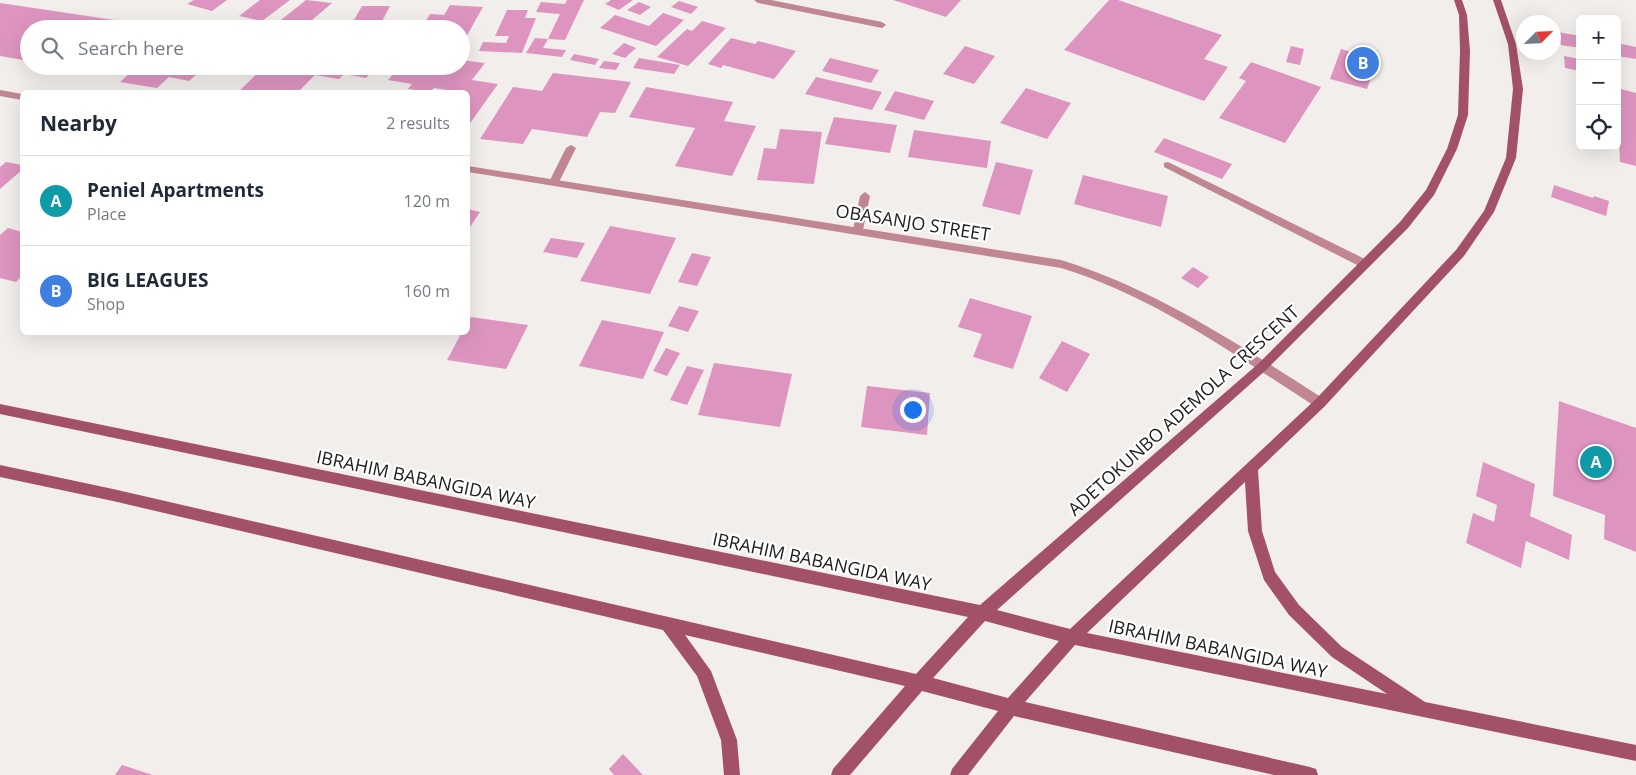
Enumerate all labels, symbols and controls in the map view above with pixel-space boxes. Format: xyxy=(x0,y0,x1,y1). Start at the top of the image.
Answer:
north arrow xyxy=(1516,15,1561,60)
map controls xyxy=(1576,15,1621,150)
button: + xyxy=(1576,15,1621,60)
search box xyxy=(20,20,470,75)
icon: search xyxy=(38,34,66,62)
text: Search here xyxy=(78,35,184,61)
pin: B xyxy=(1347,44,1379,82)
button: − xyxy=(1576,60,1621,105)
button: locate xyxy=(1576,105,1621,150)
text: Nearby xyxy=(40,109,117,137)
text: 2 results xyxy=(386,112,450,134)
text: Peniel Apartments xyxy=(87,177,264,203)
text: A xyxy=(50,190,62,212)
text: 120 m xyxy=(404,190,450,212)
street label: OBASANJO STREET xyxy=(834,198,992,246)
text: Place xyxy=(87,203,126,225)
text: BIG LEAGUES xyxy=(87,267,208,293)
text: B xyxy=(51,280,61,302)
text: 160 m xyxy=(404,280,450,302)
text: Shop xyxy=(87,293,125,315)
street label: ADETOKUNBO ADEMOLA CRESCENT xyxy=(1062,299,1304,520)
your location xyxy=(900,397,926,423)
pin: A xyxy=(1580,443,1612,481)
street label: IBRAHIM BABANGIDA WAY xyxy=(314,444,539,514)
street label: IBRAHIM BABANGIDA WAY xyxy=(710,526,935,596)
street label: IBRAHIM BABANGIDA WAY xyxy=(1106,613,1331,683)

